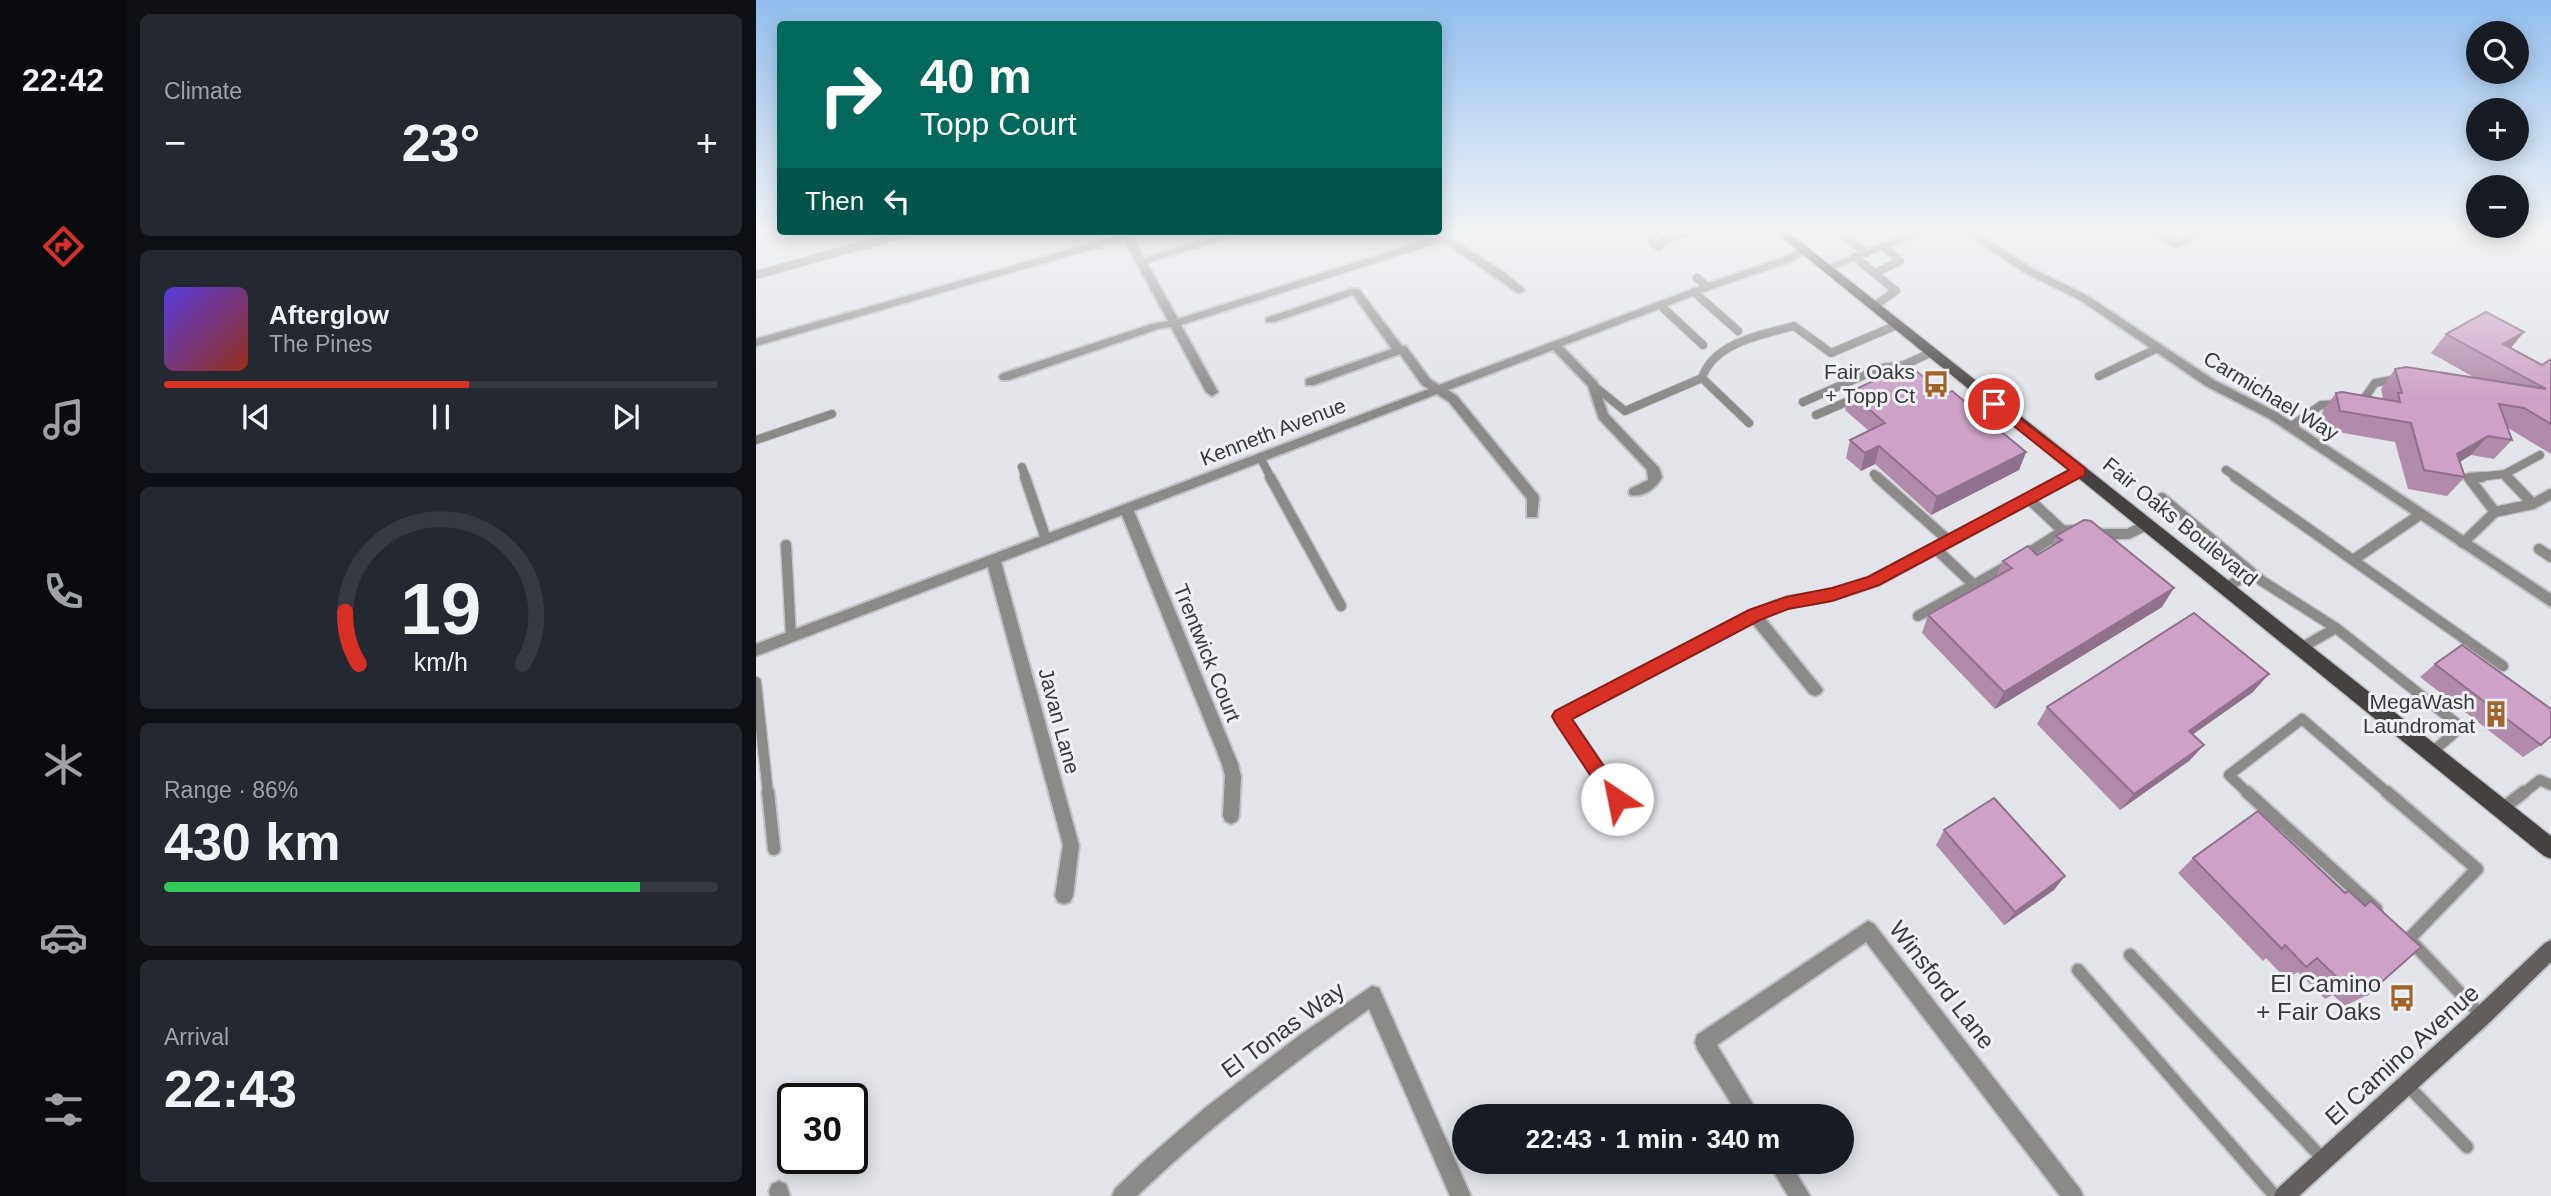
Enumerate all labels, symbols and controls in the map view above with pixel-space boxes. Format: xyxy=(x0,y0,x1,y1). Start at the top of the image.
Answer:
map controls xyxy=(2466,21,2529,238)
button: search xyxy=(2466,21,2529,84)
icon: right xyxy=(805,49,896,140)
text: 40 m xyxy=(920,49,1032,103)
text: 22:42 xyxy=(22,62,104,98)
text: Climate xyxy=(164,78,242,104)
button: + xyxy=(2466,98,2529,161)
text: Topp Court xyxy=(920,106,1077,142)
text: 23° xyxy=(402,114,480,172)
text: − xyxy=(164,122,186,164)
text: + xyxy=(696,122,718,164)
button: − xyxy=(2466,175,2529,238)
icon: left xyxy=(878,182,916,220)
text: Then xyxy=(805,186,864,216)
icon: directions xyxy=(39,222,88,271)
text: Afterglow xyxy=(269,300,389,330)
text: The Pines xyxy=(269,331,373,357)
street label: Carmichael Way xyxy=(2200,346,2343,445)
place label: Fair Oaks + Topp Ct xyxy=(1824,360,1915,407)
bus stop icon: Fair Oaks + Topp Ct xyxy=(1921,369,1951,399)
pin xyxy=(1964,374,2024,434)
icon: arrive xyxy=(1975,385,2013,423)
street label: Kenneth Avenue xyxy=(1197,393,1349,470)
icon: music xyxy=(39,395,88,444)
icon: previous xyxy=(237,398,275,436)
icon: pause xyxy=(422,398,460,436)
icon: next xyxy=(607,398,645,436)
street label: Fair Oaks Boulevard xyxy=(2099,452,2262,591)
icon: phone xyxy=(39,567,88,616)
text: 19 xyxy=(401,568,481,649)
street label: Trentwick Court xyxy=(1169,581,1246,725)
text: km/h xyxy=(414,648,468,676)
street label: Javan Lane xyxy=(1034,665,1085,776)
place label: MegaWash Laundromat xyxy=(2363,690,2475,737)
building icon: MegaWash Laundromat xyxy=(2481,699,2511,729)
icon: climate xyxy=(39,740,88,789)
position arrow xyxy=(1580,762,1654,836)
text: Range · 86% xyxy=(164,777,298,803)
text: 430 km xyxy=(164,813,340,871)
icon: car xyxy=(39,913,88,962)
street label: Winsford Lane xyxy=(1884,915,2001,1054)
place label: El Camino + Fair Oaks xyxy=(2256,970,2381,1025)
street label: El Tonas Way xyxy=(1216,976,1349,1083)
street label: El Camino Avenue xyxy=(2319,979,2484,1131)
bus stop icon: El Camino + Fair Oaks xyxy=(2387,983,2417,1013)
text: Arrival xyxy=(164,1024,229,1050)
text: 22:43 xyxy=(164,1060,297,1118)
speed limit sign: 30 xyxy=(777,1083,868,1174)
icon: filters xyxy=(39,1085,88,1134)
text: 22:43 · 1 min · 340 m xyxy=(1526,1124,1780,1154)

